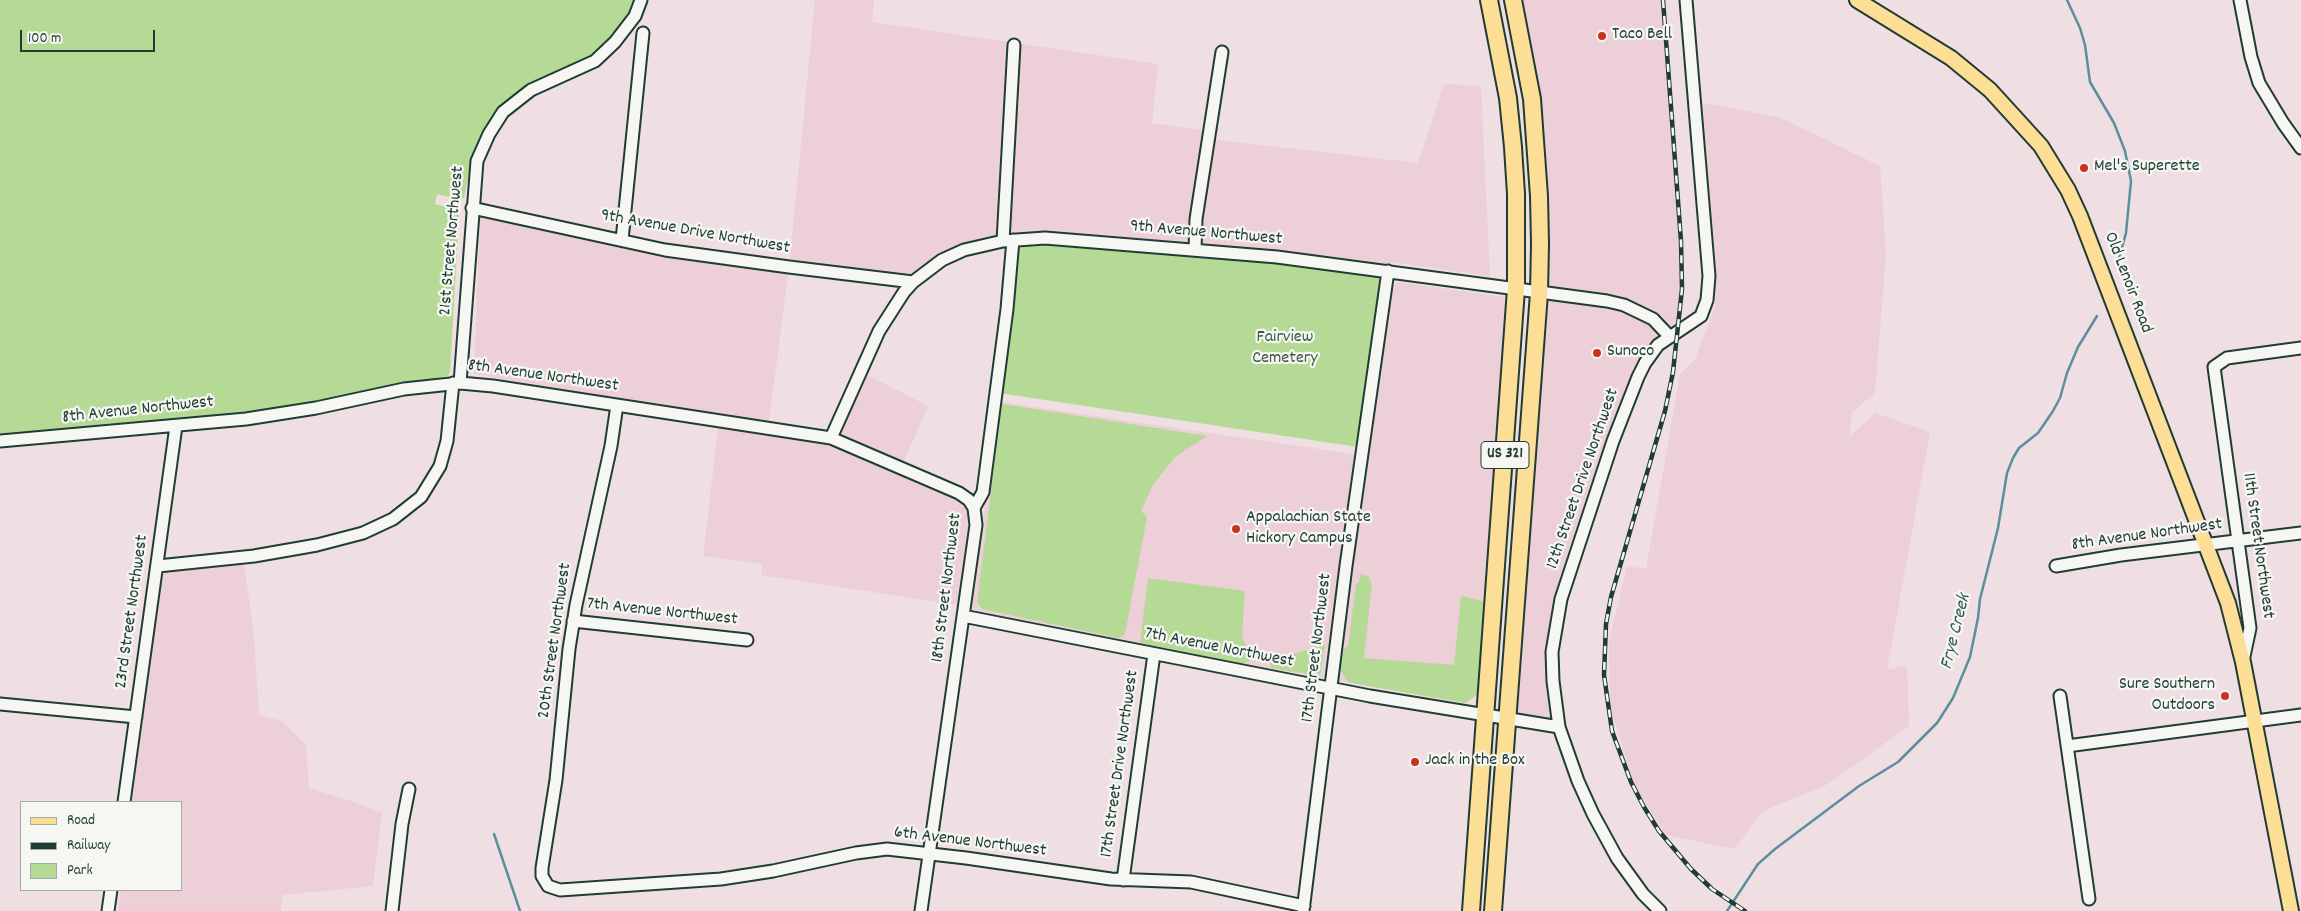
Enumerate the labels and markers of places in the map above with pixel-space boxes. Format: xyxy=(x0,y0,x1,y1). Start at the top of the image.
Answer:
place label: Taco Bell xyxy=(1612,25,1672,47)
marker: Taco Bell xyxy=(1596,30,1608,42)
place label: Mel's Superette xyxy=(2094,157,2200,179)
marker: Mel's Superette xyxy=(2078,162,2090,174)
place label: Sunoco xyxy=(1607,342,1654,364)
marker: Sunoco xyxy=(1591,347,1603,359)
place label: Appalachian State Hickory Campus xyxy=(1246,508,1371,550)
marker: Appalachian State Hickory Campus xyxy=(1230,523,1242,535)
place label: Sure Southern Outdoors xyxy=(2119,675,2215,718)
marker: Sure Southern Outdoors xyxy=(2219,690,2231,702)
place label: Jack in the Box xyxy=(1425,751,1525,773)
marker: Jack in the Box xyxy=(1409,756,1421,768)

